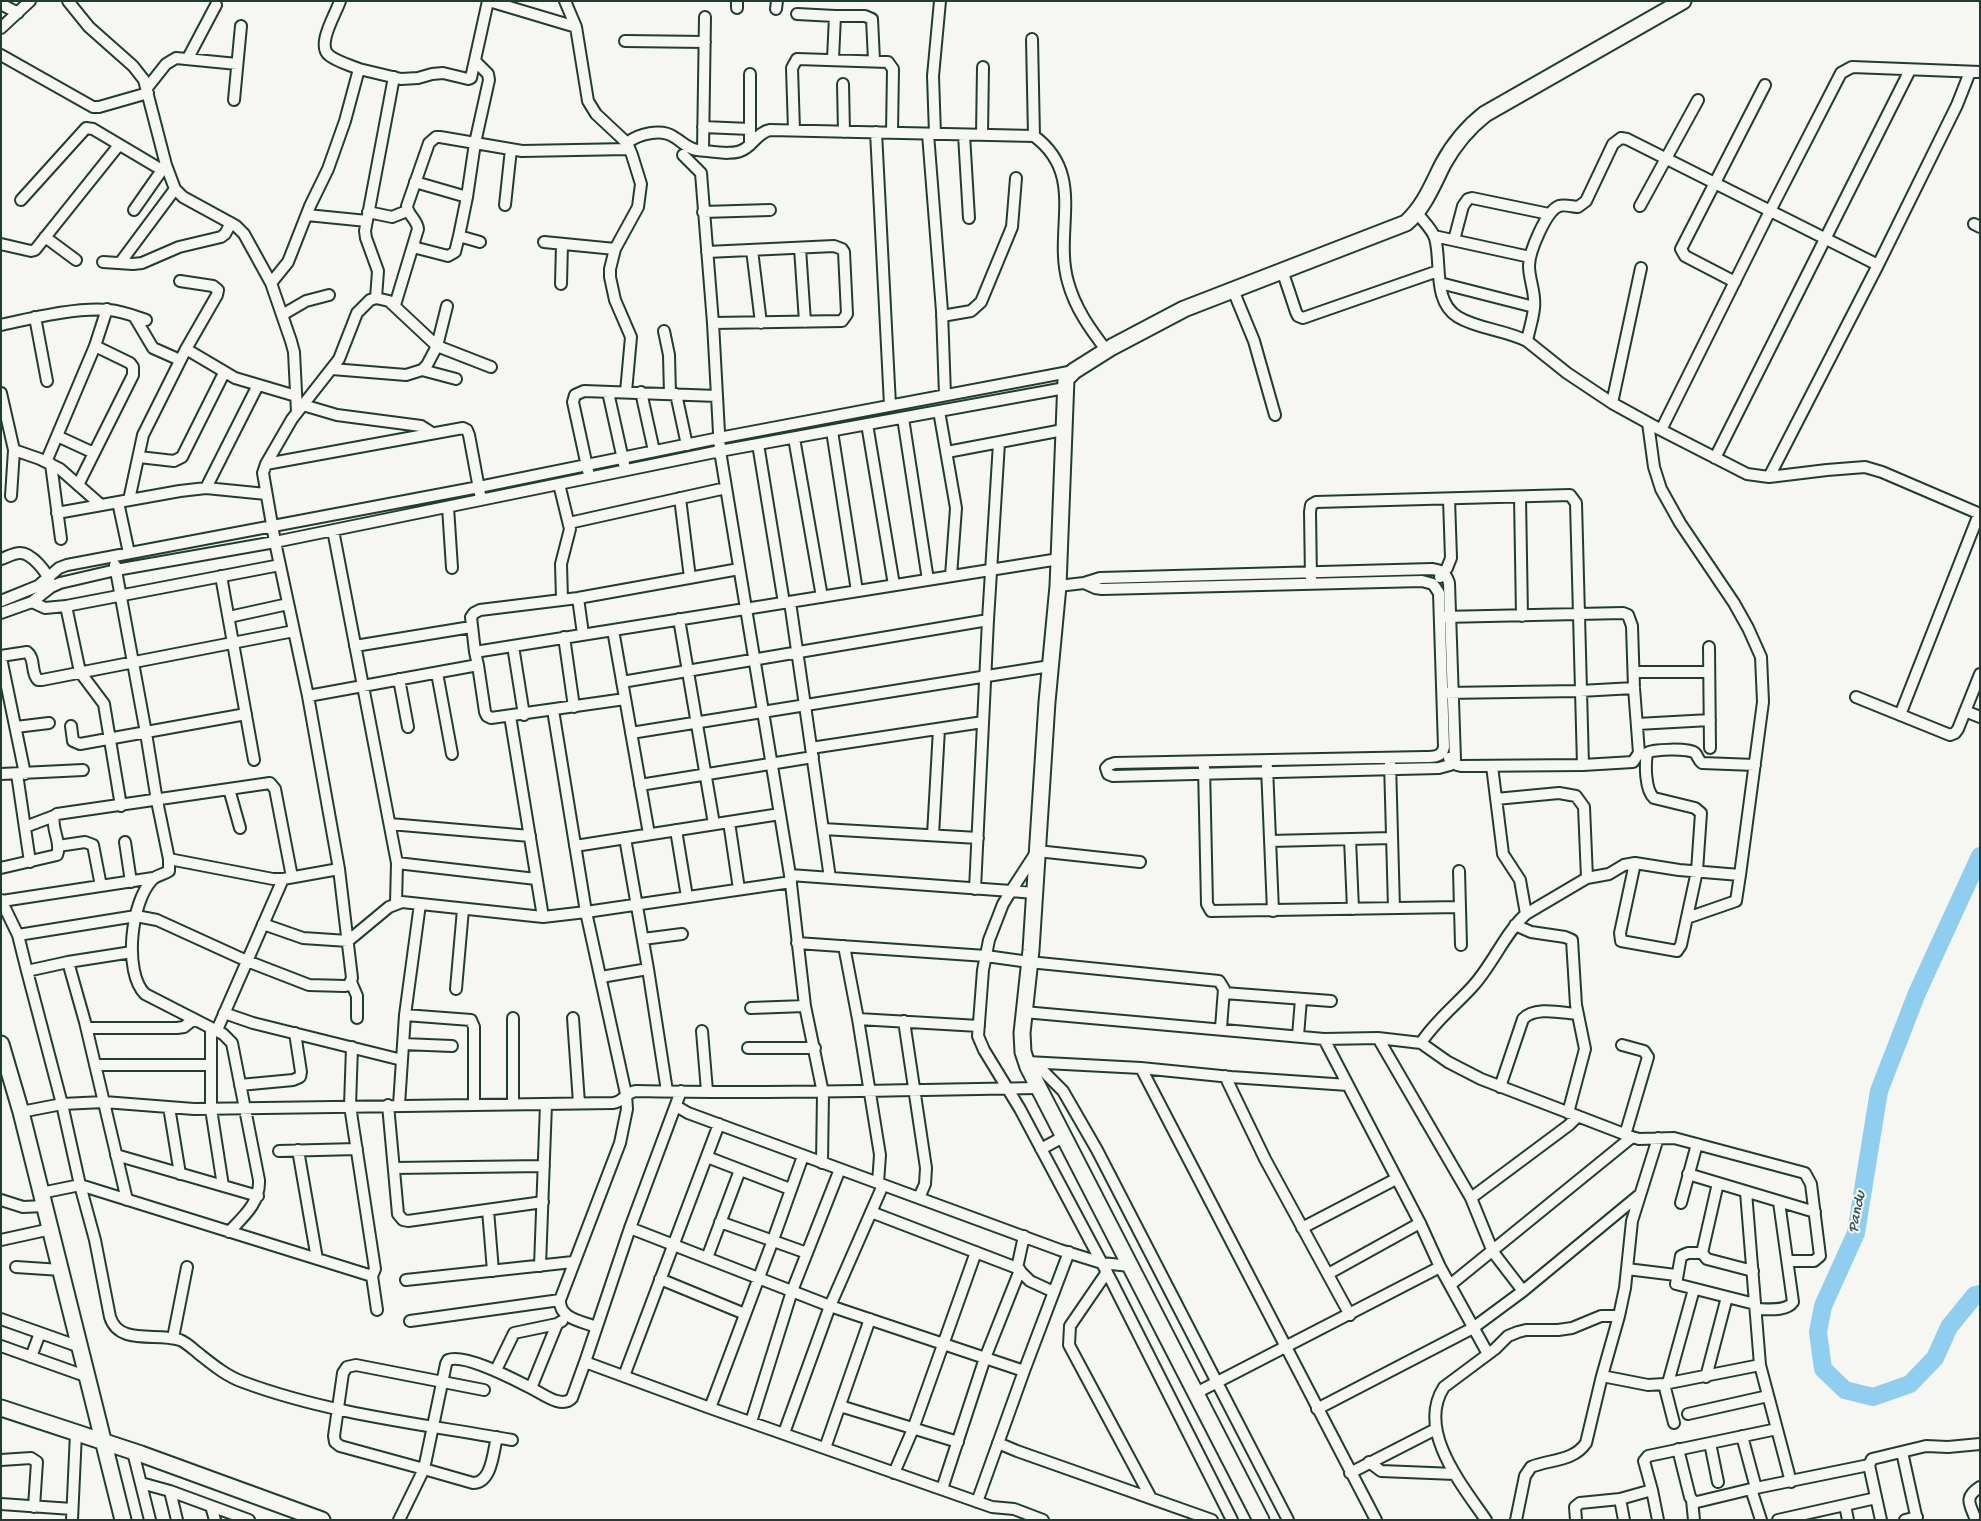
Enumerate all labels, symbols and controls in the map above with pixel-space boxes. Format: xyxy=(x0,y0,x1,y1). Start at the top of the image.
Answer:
water label: Pandu xyxy=(1845,1189,1871,1235)

